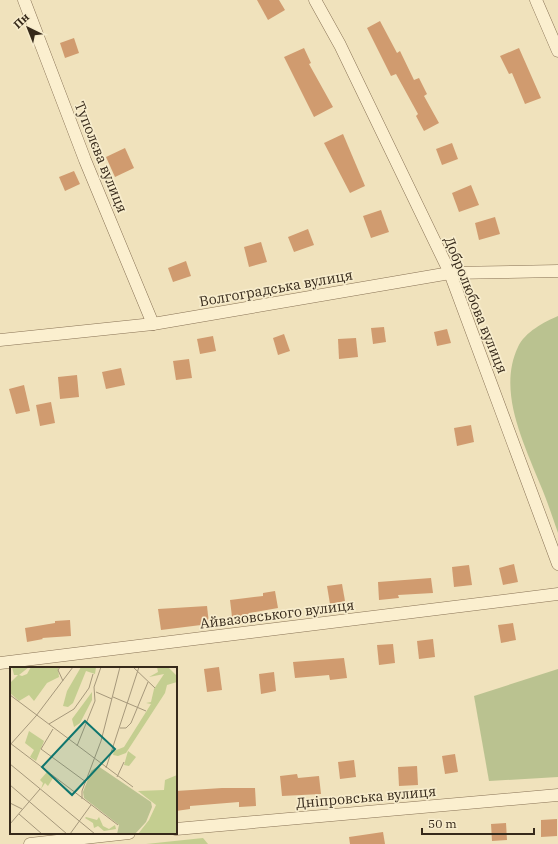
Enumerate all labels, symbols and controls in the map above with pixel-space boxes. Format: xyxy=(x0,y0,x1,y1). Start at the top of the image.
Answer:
north arrow xyxy=(8,8,48,48)
text: Пн xyxy=(10,10,32,31)
street label: Туполєва вулиця xyxy=(71,99,131,215)
street label: Добролюбова вулиця xyxy=(440,234,512,376)
street label: Волгоградська вулиця xyxy=(198,266,354,310)
street label: Айвазовського вулиця xyxy=(199,596,355,632)
inset map xyxy=(10,667,177,834)
street label: Дніпровська вулиця xyxy=(295,782,437,812)
scale bar xyxy=(422,810,534,836)
text: 50 m xyxy=(428,816,457,831)

